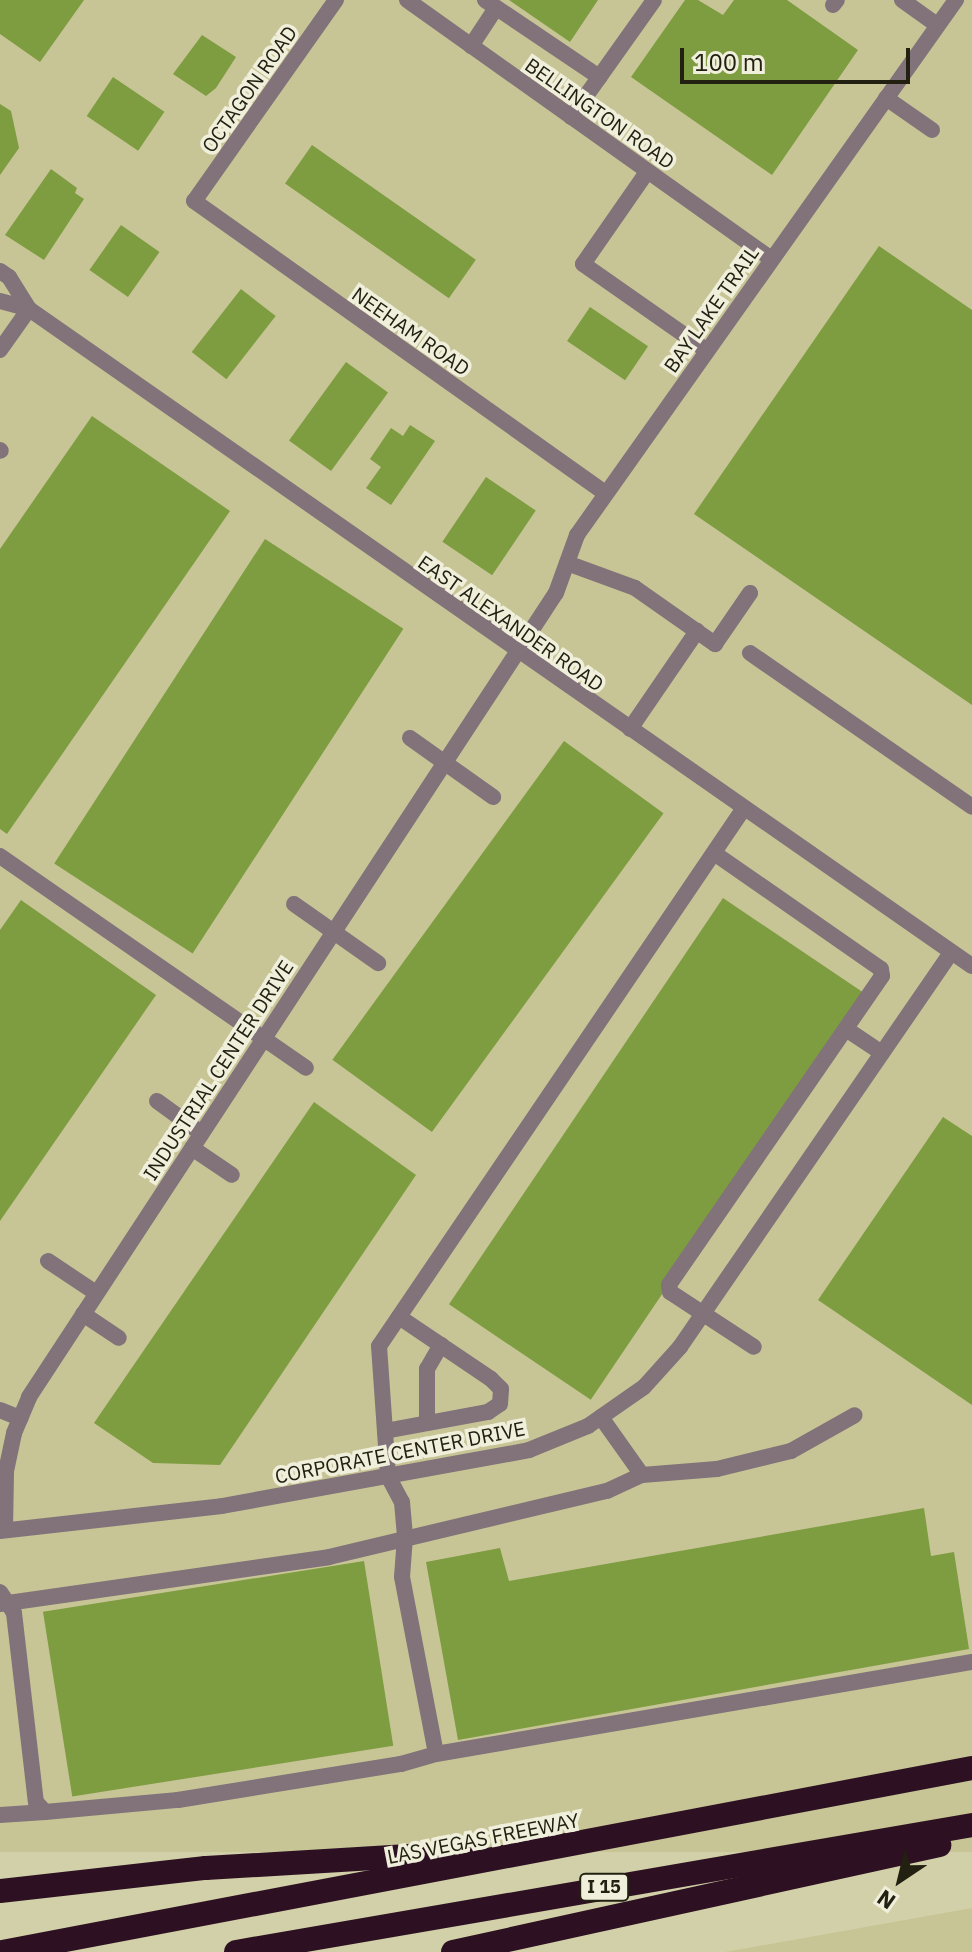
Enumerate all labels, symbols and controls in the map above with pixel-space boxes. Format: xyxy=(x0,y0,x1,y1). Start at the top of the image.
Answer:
street label: OCTAGON ROAD xyxy=(196,21,302,157)
scale bar xyxy=(684,32,914,82)
text: 100 m xyxy=(694,46,764,78)
street label: BELLINGTON ROAD xyxy=(521,52,679,174)
street label: BAY LAKE TRAIL xyxy=(659,241,763,377)
street label: NEEHAM ROAD xyxy=(348,282,474,380)
street label: EAST ALEXANDER ROAD xyxy=(414,550,608,696)
street label: INDUSTRIAL CENTER DRIVE xyxy=(138,956,298,1184)
street label: CORPORATE CENTER DRIVE xyxy=(273,1416,527,1488)
street label: LAS VEGAS FREEWAY xyxy=(385,1808,581,1868)
north arrow xyxy=(860,1840,940,1920)
road number: I 15 xyxy=(578,1873,630,1901)
text: N xyxy=(871,1884,901,1917)

